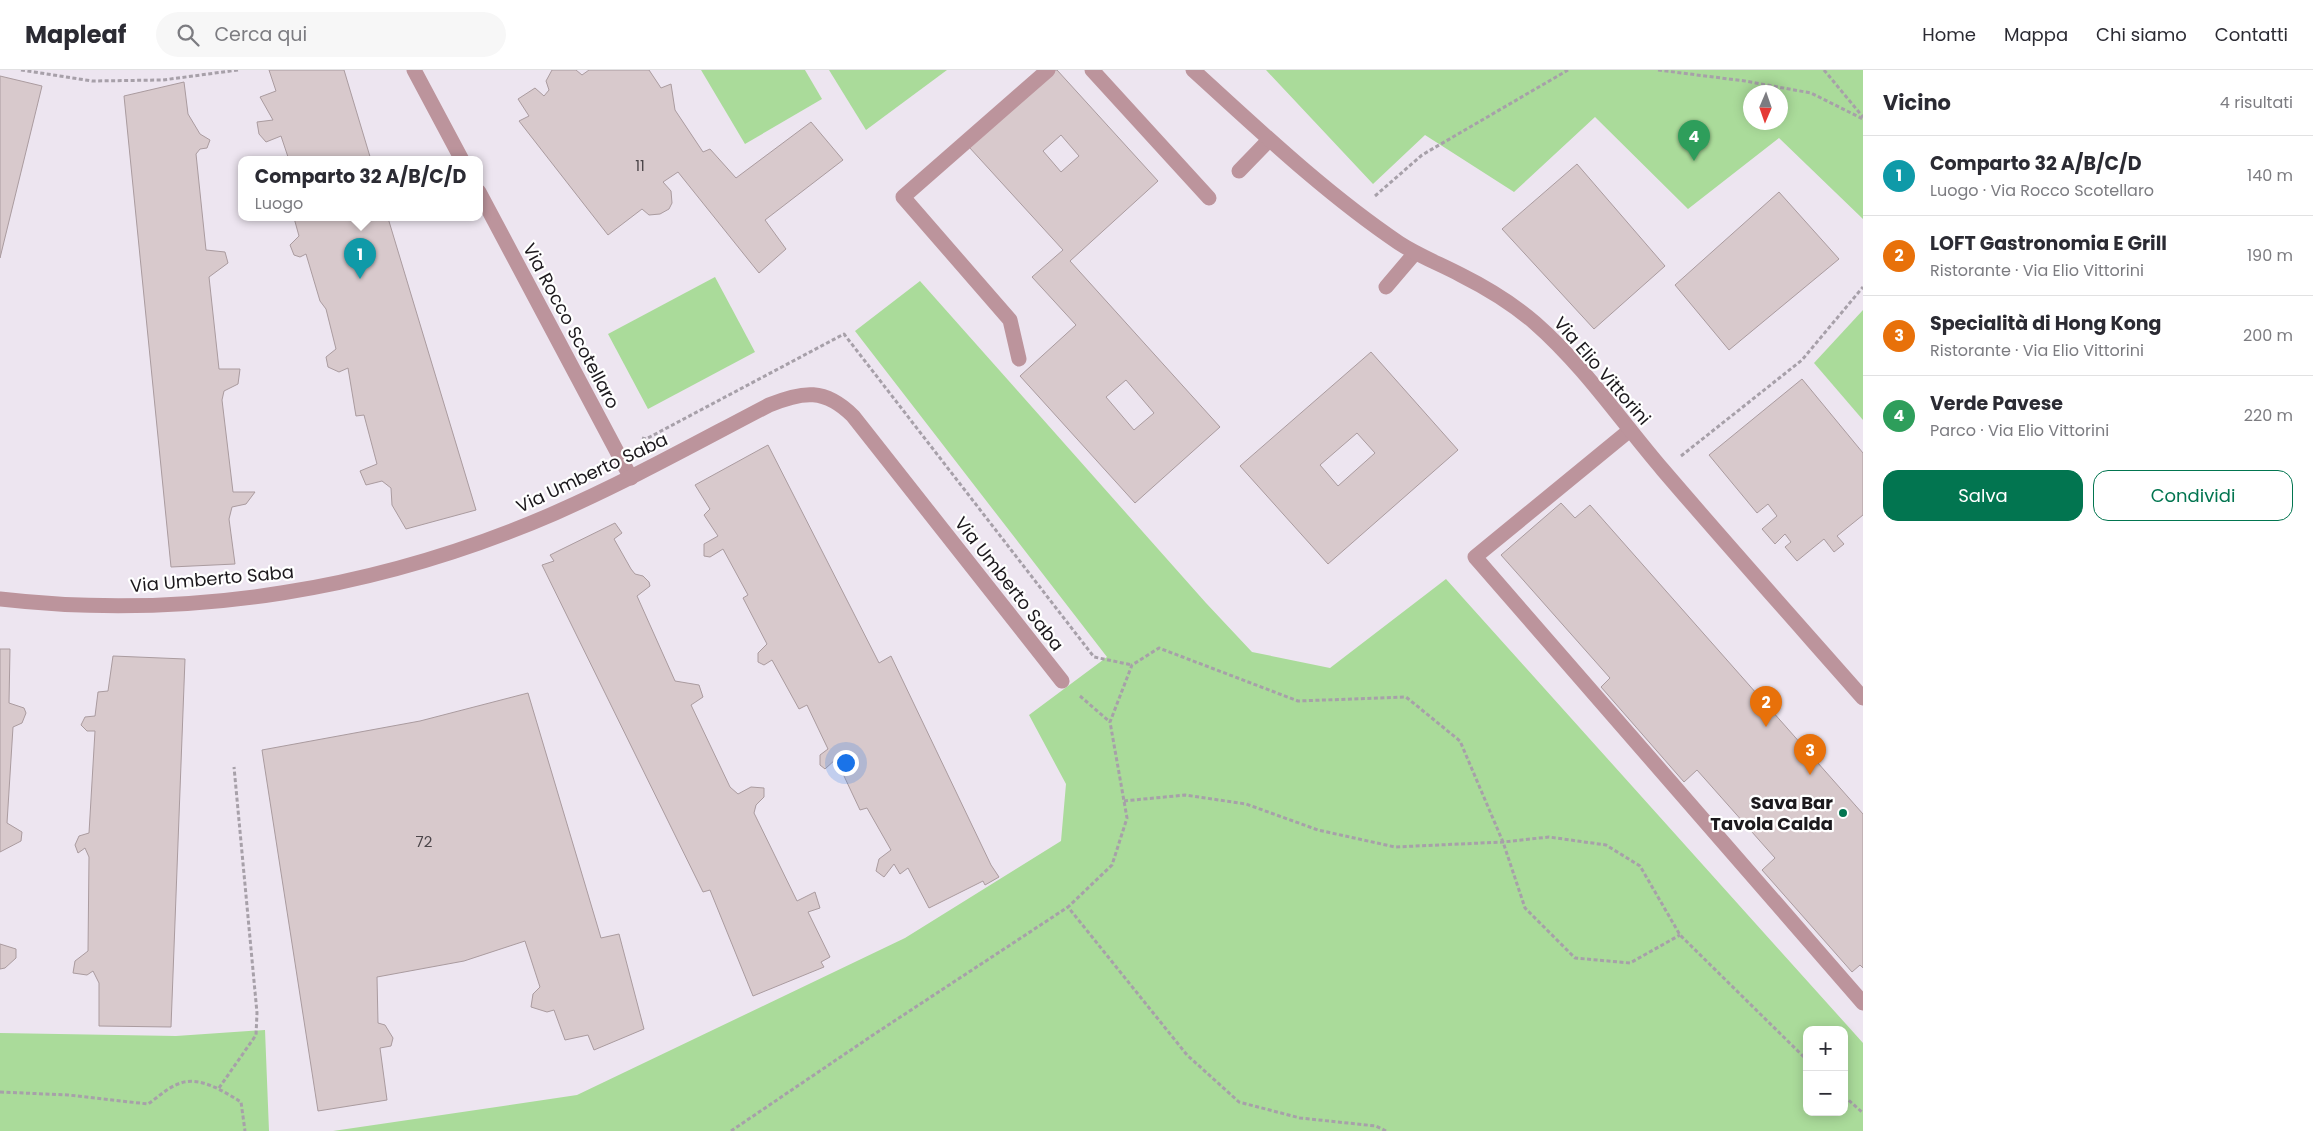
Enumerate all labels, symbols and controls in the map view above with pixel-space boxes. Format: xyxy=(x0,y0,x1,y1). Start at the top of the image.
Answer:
search box xyxy=(156,12,506,57)
text: Mapleaf xyxy=(25,18,126,51)
icon: search xyxy=(174,21,202,49)
text: Cerca qui xyxy=(214,21,307,48)
text: Home xyxy=(1922,22,1976,47)
text: Mappa xyxy=(2004,22,2068,47)
text: Chi siamo xyxy=(2096,22,2187,47)
text: Contatti xyxy=(2215,22,2288,47)
north arrow xyxy=(1743,85,1788,130)
text: Vicino xyxy=(1883,88,1951,117)
text: 4 risultati xyxy=(2220,91,2293,114)
pin: 4 xyxy=(1678,120,1710,161)
text: Comparto 32 A/B/C/D xyxy=(1930,150,2142,177)
house number: 11 xyxy=(635,155,645,176)
popup xyxy=(238,156,483,221)
text: Comparto 32 A/B/C/D xyxy=(255,163,466,190)
text: 1 xyxy=(1896,164,1902,187)
text: 140 m xyxy=(2247,164,2293,187)
text: Luogo · Via Rocco Scotellaro xyxy=(1930,179,2154,202)
text: Luogo xyxy=(255,192,303,215)
text: LOFT Gastronomia E Grill xyxy=(1930,230,2167,257)
pin: 1 xyxy=(344,238,376,279)
street label: Via Rocco Scotellaro xyxy=(517,239,626,413)
text: 2 xyxy=(1894,244,1904,267)
text: 190 m xyxy=(2247,244,2293,267)
text: Ristorante · Via Elio Vittorini xyxy=(1930,259,2144,282)
text: Specialità di Hong Kong xyxy=(1930,310,2161,337)
street label: Via Elio Vittorini xyxy=(1548,311,1657,430)
text: 3 xyxy=(1894,324,1904,347)
text: 200 m xyxy=(2243,324,2293,347)
text: Ristorante · Via Elio Vittorini xyxy=(1930,339,2144,362)
text: Verde Pavese xyxy=(1930,390,2063,417)
text: 4 xyxy=(1894,404,1904,427)
text: 220 m xyxy=(2244,404,2293,427)
text: Parco · Via Elio Vittorini xyxy=(1930,419,2109,442)
street label: Via Umberto Saba xyxy=(512,427,672,519)
button: Salva xyxy=(1883,470,2083,521)
button: Condividi xyxy=(2093,470,2293,521)
street label: Via Umberto Saba xyxy=(949,511,1070,656)
street label: Via Umberto Saba xyxy=(129,559,295,598)
pin: 2 xyxy=(1750,686,1782,727)
pin: 3 xyxy=(1794,734,1826,775)
your location xyxy=(833,750,859,776)
place label: Sava Bar Tavola Calda xyxy=(1710,790,1833,836)
marker: Sava Bar Tavola Calda xyxy=(1837,807,1849,819)
house number: 72 xyxy=(416,831,432,852)
map controls xyxy=(1803,1026,1848,1116)
button: + xyxy=(1803,1026,1848,1071)
button: − xyxy=(1803,1071,1848,1116)

